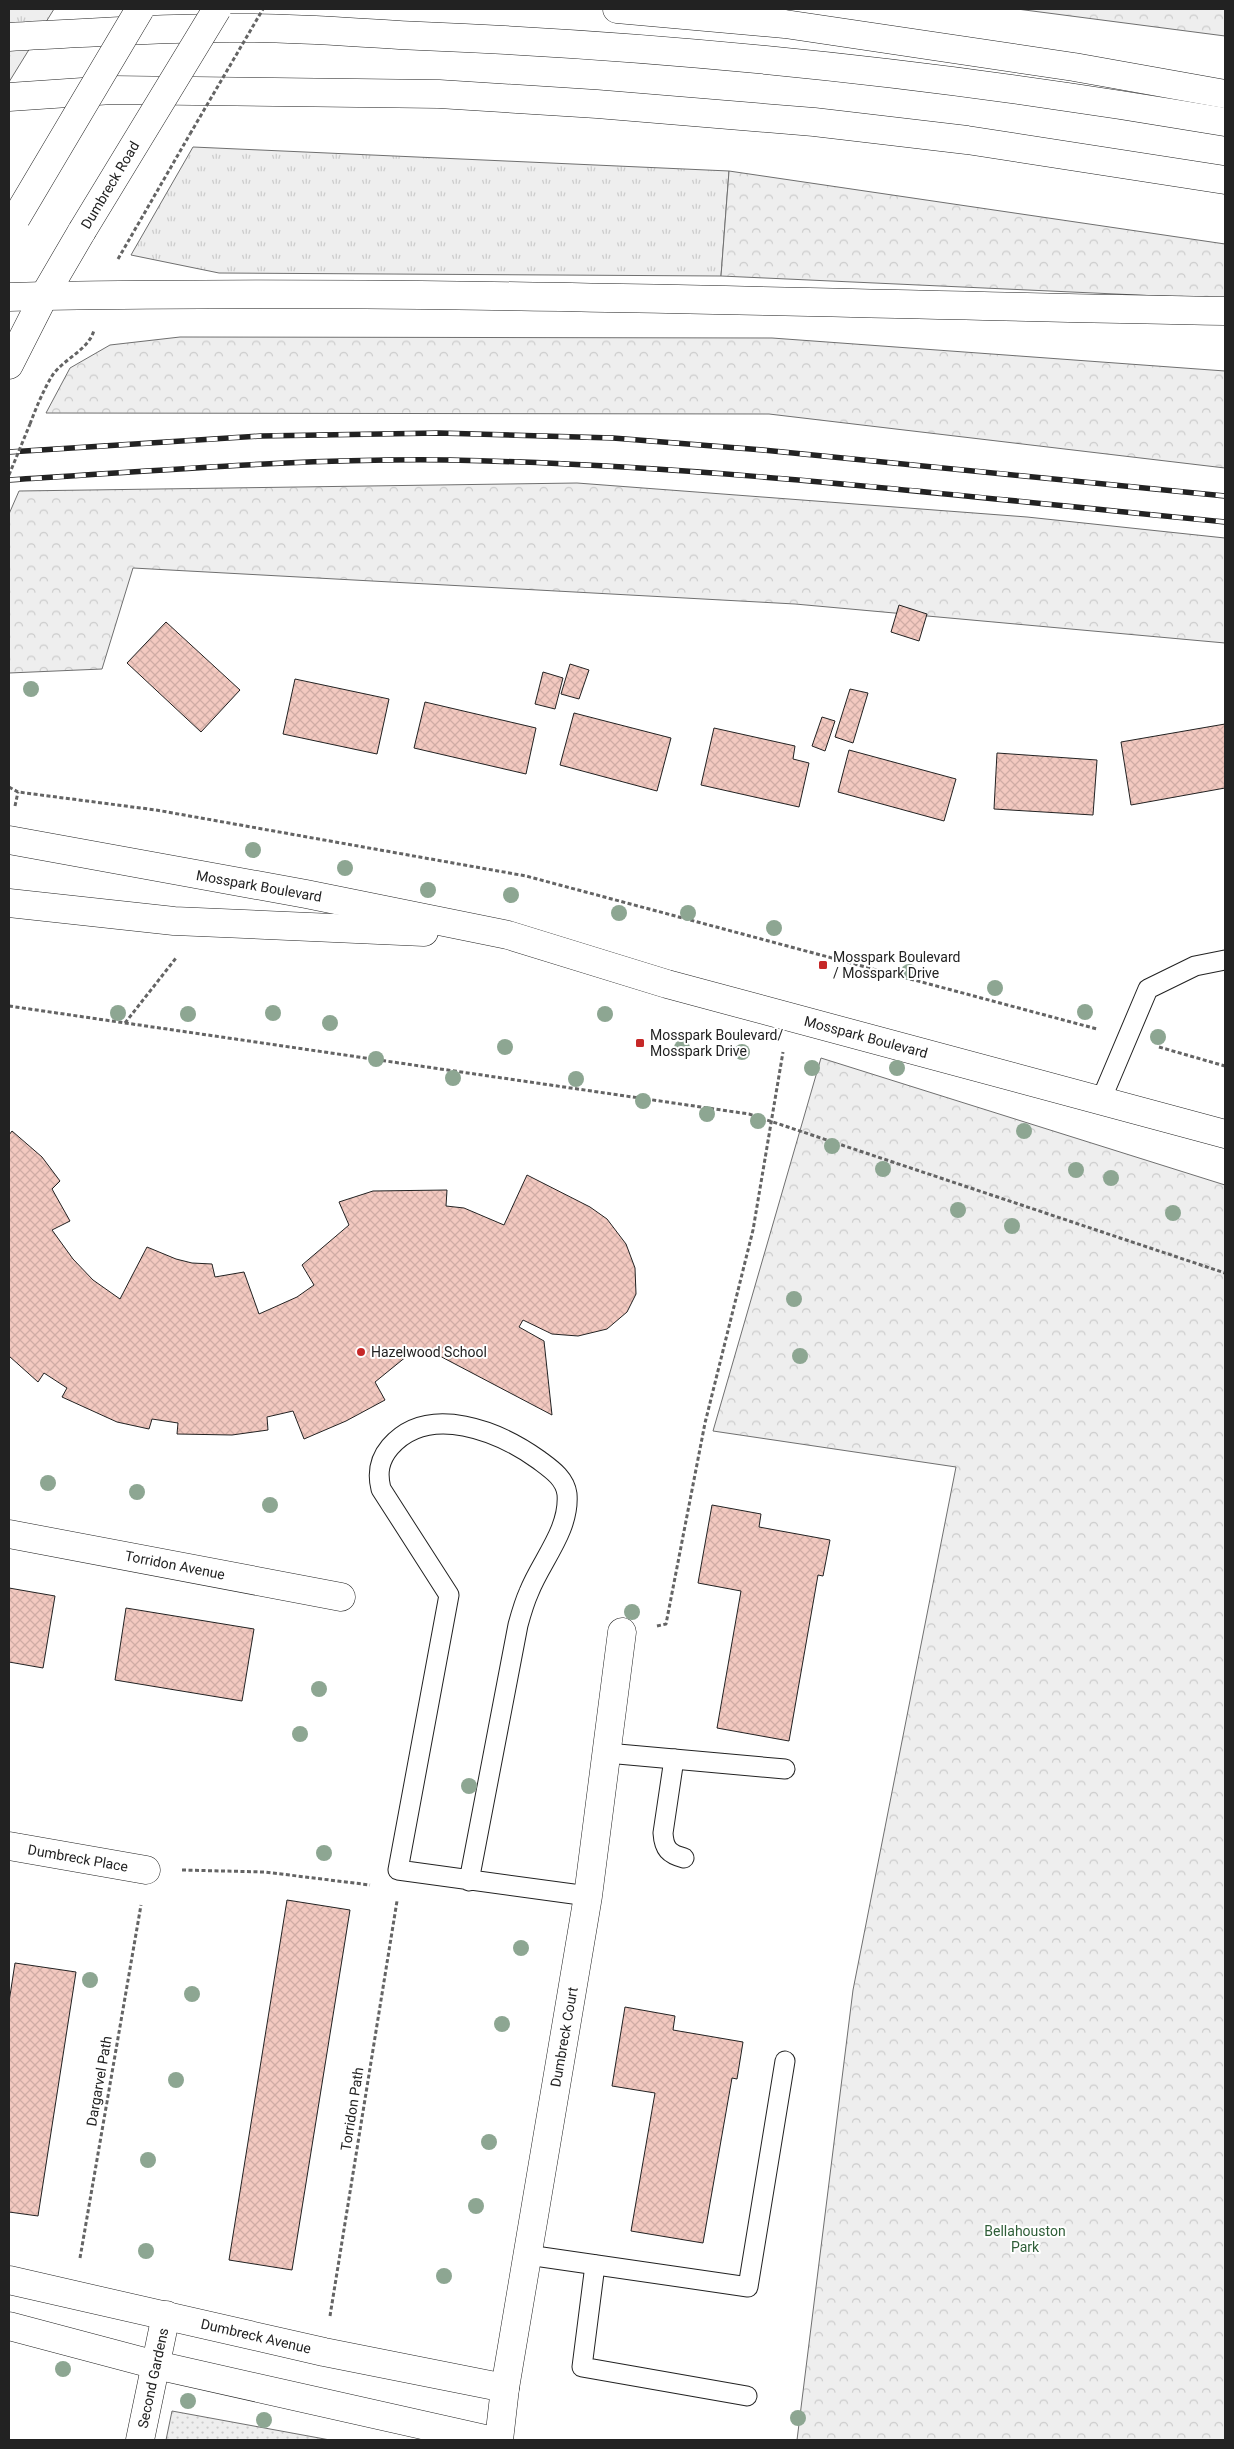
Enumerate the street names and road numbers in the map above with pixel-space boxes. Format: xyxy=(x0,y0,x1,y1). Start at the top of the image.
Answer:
street label: Dumbreck Road xyxy=(78,138,142,232)
street label: Mosspark Boulevard xyxy=(195,867,323,905)
street label: Mosspark Boulevard xyxy=(802,1013,930,1061)
street label: Torridon Avenue xyxy=(124,1547,226,1583)
street label: Dumbreck Place xyxy=(27,1841,129,1875)
street label: Dumbreck Court xyxy=(547,1985,581,2088)
street label: Dargarvel Path xyxy=(83,2035,115,2127)
street label: Torridon Path xyxy=(338,2066,366,2152)
street label: Dumbreck Avenue xyxy=(199,2316,313,2356)
street label: Second Gardens xyxy=(135,2326,171,2430)

